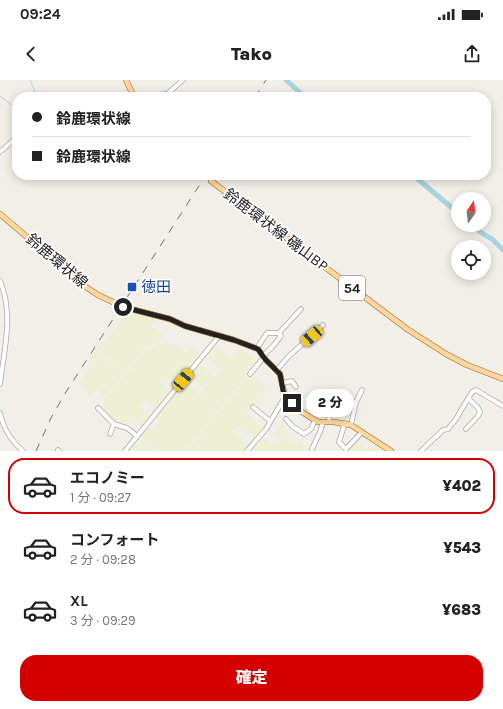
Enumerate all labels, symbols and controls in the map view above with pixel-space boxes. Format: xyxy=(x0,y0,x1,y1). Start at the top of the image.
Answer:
text: 09:24 xyxy=(20,5,61,23)
icon: back xyxy=(20,43,42,65)
text: Tako xyxy=(231,43,272,65)
icon: share xyxy=(461,43,483,65)
text: 鈴鹿環状線 xyxy=(56,110,131,128)
text: 鈴鹿環状線 xyxy=(56,148,131,166)
street label: 鈴鹿環状線 磯山BP xyxy=(220,185,332,275)
north arrow xyxy=(451,192,491,232)
map controls xyxy=(451,192,491,280)
street label: 鈴鹿環状線 xyxy=(22,230,92,292)
button: locate xyxy=(451,240,491,280)
road number: 54 xyxy=(339,276,365,300)
place label: 徳田 xyxy=(141,278,171,296)
marker: 徳田 xyxy=(126,281,138,293)
route start xyxy=(114,298,132,316)
car xyxy=(299,324,325,348)
car xyxy=(171,367,195,393)
callout: 2 分 xyxy=(306,389,354,417)
route end xyxy=(283,394,301,412)
text: 2 分 xyxy=(318,395,342,410)
icon: car xyxy=(22,468,58,504)
text: エコノミー xyxy=(70,469,145,487)
text: ¥402 xyxy=(443,477,481,495)
text: 1 分 · 09:27 xyxy=(70,490,131,505)
icon: car xyxy=(22,530,58,566)
text: コンフォート xyxy=(70,531,160,549)
text: ¥543 xyxy=(443,539,481,557)
text: 2 分 · 09:28 xyxy=(70,552,136,567)
icon: car xyxy=(22,592,58,628)
text: XL xyxy=(70,592,88,610)
text: ¥683 xyxy=(442,601,481,619)
text: 3 分 · 09:29 xyxy=(70,613,136,628)
button: 確定 xyxy=(20,655,483,701)

